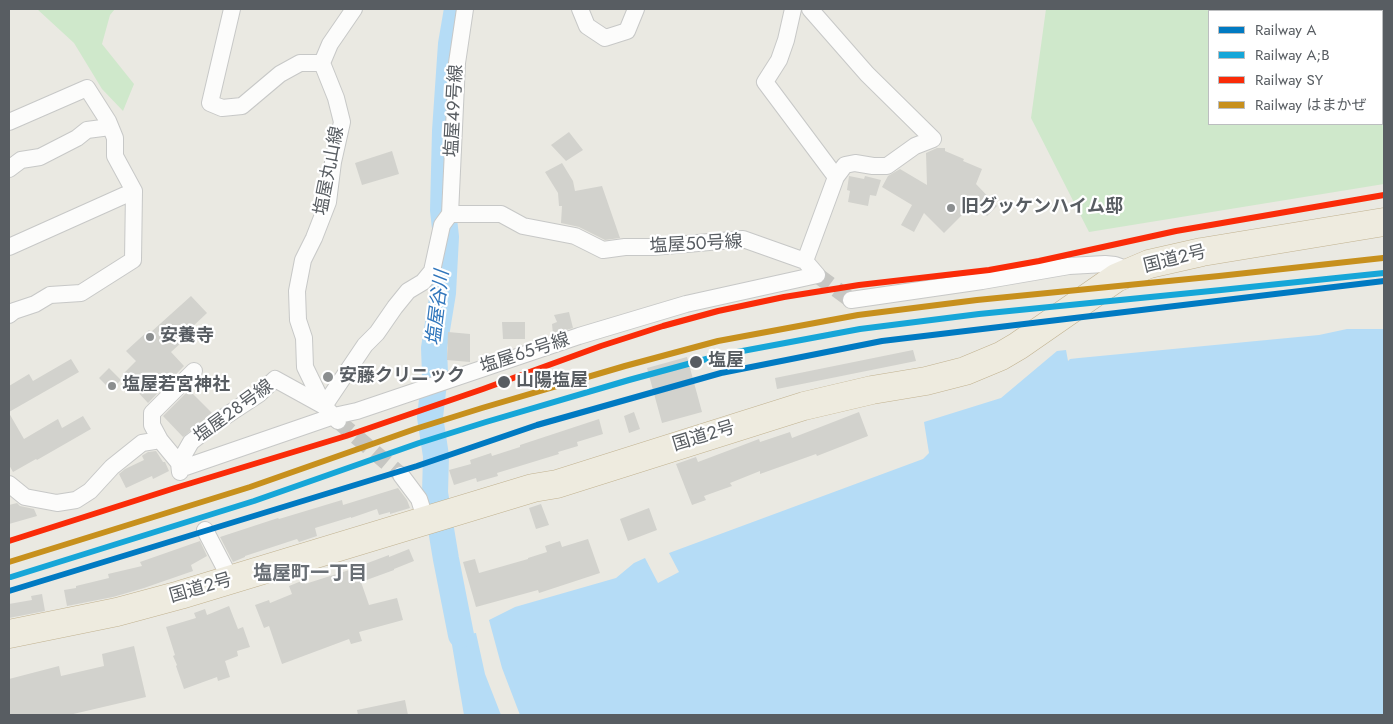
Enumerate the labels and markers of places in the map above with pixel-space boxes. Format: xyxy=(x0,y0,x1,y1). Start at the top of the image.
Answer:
place label: 旧グッケンハイム邸 xyxy=(961,197,1123,219)
marker: 旧グッケンハイム邸 xyxy=(945,202,957,214)
place label: 安養寺 xyxy=(160,326,214,348)
marker: 安養寺 xyxy=(144,331,156,343)
place label: 塩屋 xyxy=(708,351,744,373)
marker: 塩屋 xyxy=(688,354,704,370)
place label: 安藤クリニック xyxy=(339,366,465,388)
marker: 安藤クリニック xyxy=(321,370,335,384)
place label: 山陽塩屋 xyxy=(516,371,588,393)
marker: 山陽塩屋 xyxy=(496,374,512,390)
place label: 塩屋若宮神社 xyxy=(122,375,230,397)
marker: 塩屋若宮神社 xyxy=(106,380,118,392)

